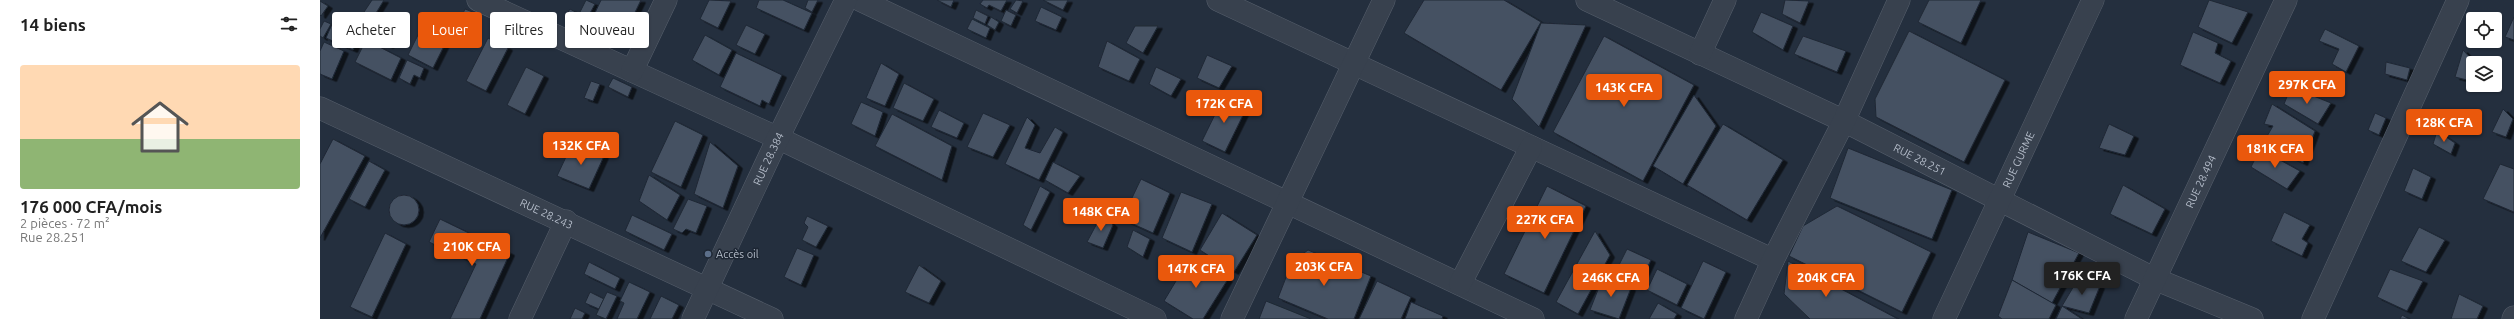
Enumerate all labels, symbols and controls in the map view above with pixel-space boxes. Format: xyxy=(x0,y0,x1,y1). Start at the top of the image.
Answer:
chip: Acheter xyxy=(332,12,410,48)
chip: Louer xyxy=(418,12,482,48)
chip: Filtres xyxy=(490,12,557,48)
chip: Nouveau xyxy=(565,12,649,48)
map controls xyxy=(2466,12,2502,92)
button: locate xyxy=(2466,12,2502,48)
icon: filters xyxy=(278,13,300,35)
text: 14 biens xyxy=(20,15,86,34)
button: layers xyxy=(2466,56,2502,92)
pin: 297K CFA xyxy=(2266,71,2348,105)
pin: 143K CFA xyxy=(1583,74,1665,108)
text: 297K CFA xyxy=(2278,77,2336,91)
text: 143K CFA xyxy=(1595,80,1653,94)
pin: 172K CFA xyxy=(1183,90,1265,124)
icon: home xyxy=(124,91,196,163)
text: 172K CFA xyxy=(1195,96,1253,110)
pin: 128K CFA xyxy=(2403,109,2485,143)
text: 128K CFA xyxy=(2415,115,2473,129)
street label: RUE 28.384 xyxy=(751,130,786,187)
street label: RUE GURME xyxy=(2000,130,2037,189)
pin: 132K CFA xyxy=(540,132,622,166)
pin: 181K CFA xyxy=(2234,135,2316,169)
text: 132K CFA xyxy=(552,138,610,152)
street label: RUE 28.251 xyxy=(1892,141,1948,178)
text: 181K CFA xyxy=(2246,141,2304,155)
street label: RUE 28.494 xyxy=(2183,153,2218,210)
street label: RUE 28.243 xyxy=(518,196,575,231)
text: 176 000 CFA/mois xyxy=(20,197,162,216)
pin: 148K CFA xyxy=(1060,198,1142,232)
text: 148K CFA xyxy=(1072,204,1130,218)
pin: 227K CFA xyxy=(1504,206,1586,240)
text: 227K CFA xyxy=(1516,212,1574,226)
text: 2 pièces · 72 m² xyxy=(20,216,110,230)
text: Rue 28.251 xyxy=(20,230,86,244)
pin: 210K CFA xyxy=(431,233,513,267)
text: 210K CFA xyxy=(443,239,501,253)
place label: Accès oil xyxy=(716,248,759,260)
marker: Accès oil xyxy=(703,249,713,259)
pin: 203K CFA xyxy=(1283,253,1365,287)
pin: 147K CFA xyxy=(1155,255,1237,289)
text: 203K CFA xyxy=(1295,259,1353,273)
text: 147K CFA xyxy=(1167,261,1225,275)
pin: 176K CFA xyxy=(2041,262,2123,296)
pin: 246K CFA xyxy=(1570,264,1652,298)
pin: 204K CFA xyxy=(1785,264,1867,298)
text: 176K CFA xyxy=(2053,268,2111,282)
text: 246K CFA xyxy=(1582,270,1640,284)
text: 204K CFA xyxy=(1797,270,1855,284)

